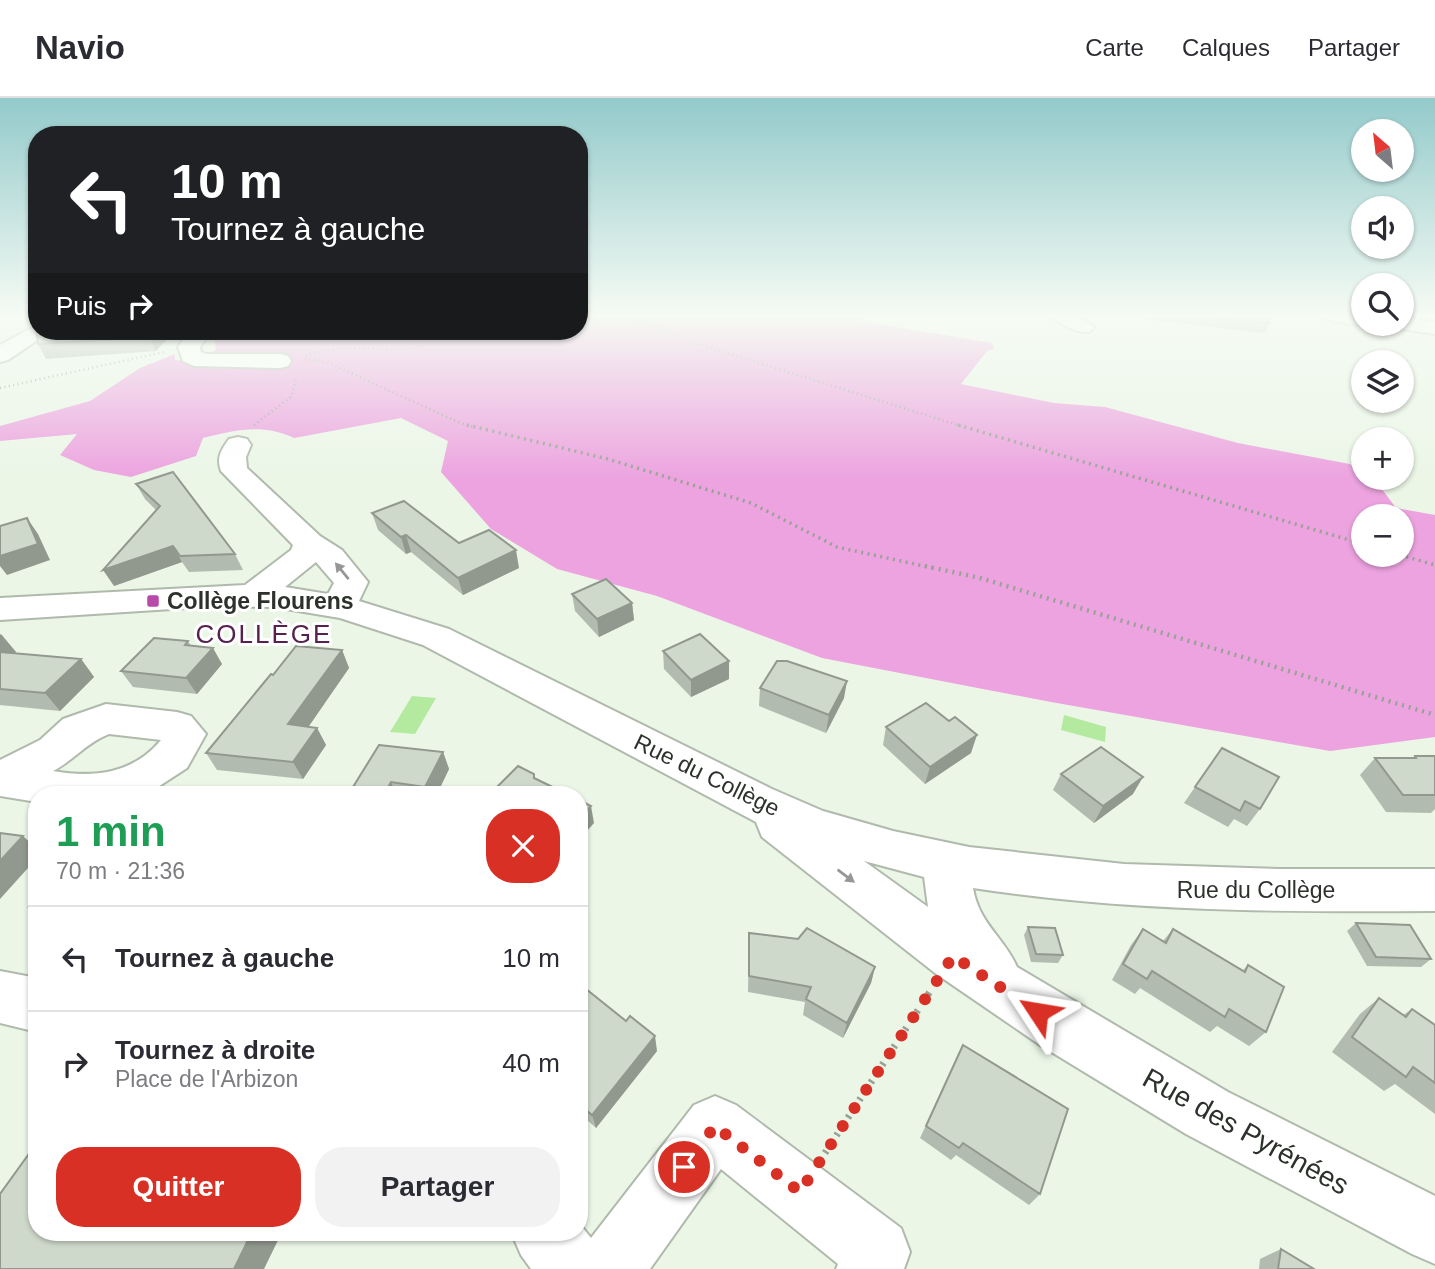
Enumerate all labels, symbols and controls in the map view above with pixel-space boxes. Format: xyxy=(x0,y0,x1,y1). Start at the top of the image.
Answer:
text: Navio xyxy=(35,29,125,66)
text: Carte xyxy=(1085,34,1144,61)
text: Calques xyxy=(1182,34,1270,61)
text: Partager xyxy=(1308,34,1400,61)
north arrow xyxy=(1351,119,1414,182)
map controls xyxy=(1351,119,1414,567)
icon: left xyxy=(56,154,147,245)
text: 10 m xyxy=(171,154,283,208)
button: sound xyxy=(1351,196,1414,259)
text: Tournez à gauche xyxy=(171,211,425,247)
button: search xyxy=(1351,273,1414,336)
icon: right xyxy=(121,287,159,325)
text: Puis xyxy=(56,291,107,321)
button: layers xyxy=(1351,350,1414,413)
button: + xyxy=(1351,427,1414,490)
button: − xyxy=(1351,504,1414,567)
one-way arrow xyxy=(335,562,350,579)
place label: Collège Flourens xyxy=(167,588,354,614)
marker: Collège Flourens xyxy=(145,593,161,609)
district label: COLLÈGE xyxy=(196,619,332,649)
street label: Rue du Collège xyxy=(630,729,784,821)
text: 1 min xyxy=(56,808,166,855)
button: close xyxy=(486,809,560,883)
text: 70 m · 21:36 xyxy=(56,858,185,884)
one-way arrow xyxy=(836,869,855,883)
street label: Rue du Collège xyxy=(1177,877,1335,903)
icon: left xyxy=(56,940,94,978)
text: Tournez à gauche xyxy=(115,943,334,973)
text: 10 m xyxy=(502,943,560,973)
position arrow xyxy=(1001,975,1075,1049)
text: Tournez à droite xyxy=(115,1035,315,1065)
icon: right xyxy=(56,1045,94,1083)
text: 40 m xyxy=(502,1048,560,1078)
street label: Rue des Pyrénées xyxy=(1138,1062,1354,1201)
text: Place de l'Arbizon xyxy=(115,1066,298,1092)
pin xyxy=(654,1137,714,1197)
button: Quitter xyxy=(56,1147,301,1227)
button: Partager xyxy=(315,1147,560,1227)
icon: arrive xyxy=(665,1148,703,1186)

